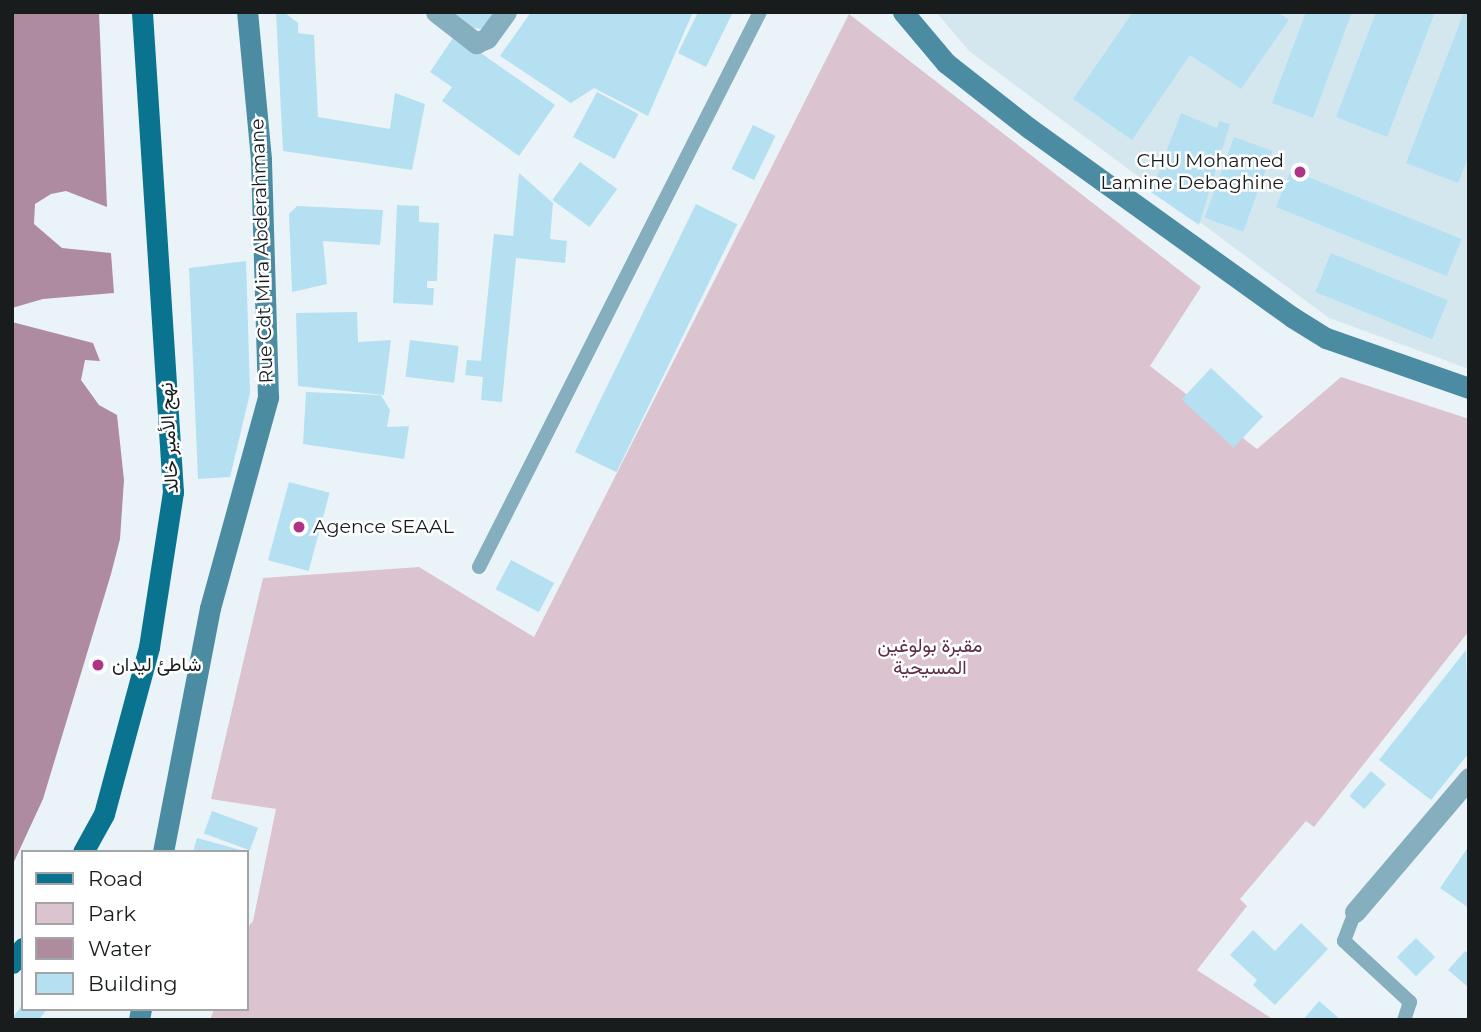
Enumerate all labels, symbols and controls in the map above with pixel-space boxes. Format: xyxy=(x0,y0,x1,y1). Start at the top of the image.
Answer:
street label: Rue Cdt Mira Abderahmane xyxy=(246,118,278,384)
place label: CHU Mohamed Lamine Debaghine xyxy=(1101,150,1284,194)
marker: CHU Mohamed Lamine Debaghine xyxy=(1290,162,1310,182)
street label: نهج الأمير خالد xyxy=(155,382,183,494)
place label: Agence SEAAL xyxy=(313,516,454,538)
marker: Agence SEAAL xyxy=(291,519,307,535)
park label: مقبرة بولوغين المسيحية xyxy=(878,635,982,679)
place label: شاطئ ليدان xyxy=(112,654,201,676)
marker: شاطئ ليدان xyxy=(90,657,106,673)
legend xyxy=(21,850,248,1011)
text: Road xyxy=(88,866,143,891)
text: Park xyxy=(88,901,136,926)
text: Water xyxy=(88,936,152,961)
text: Building xyxy=(88,971,178,996)

